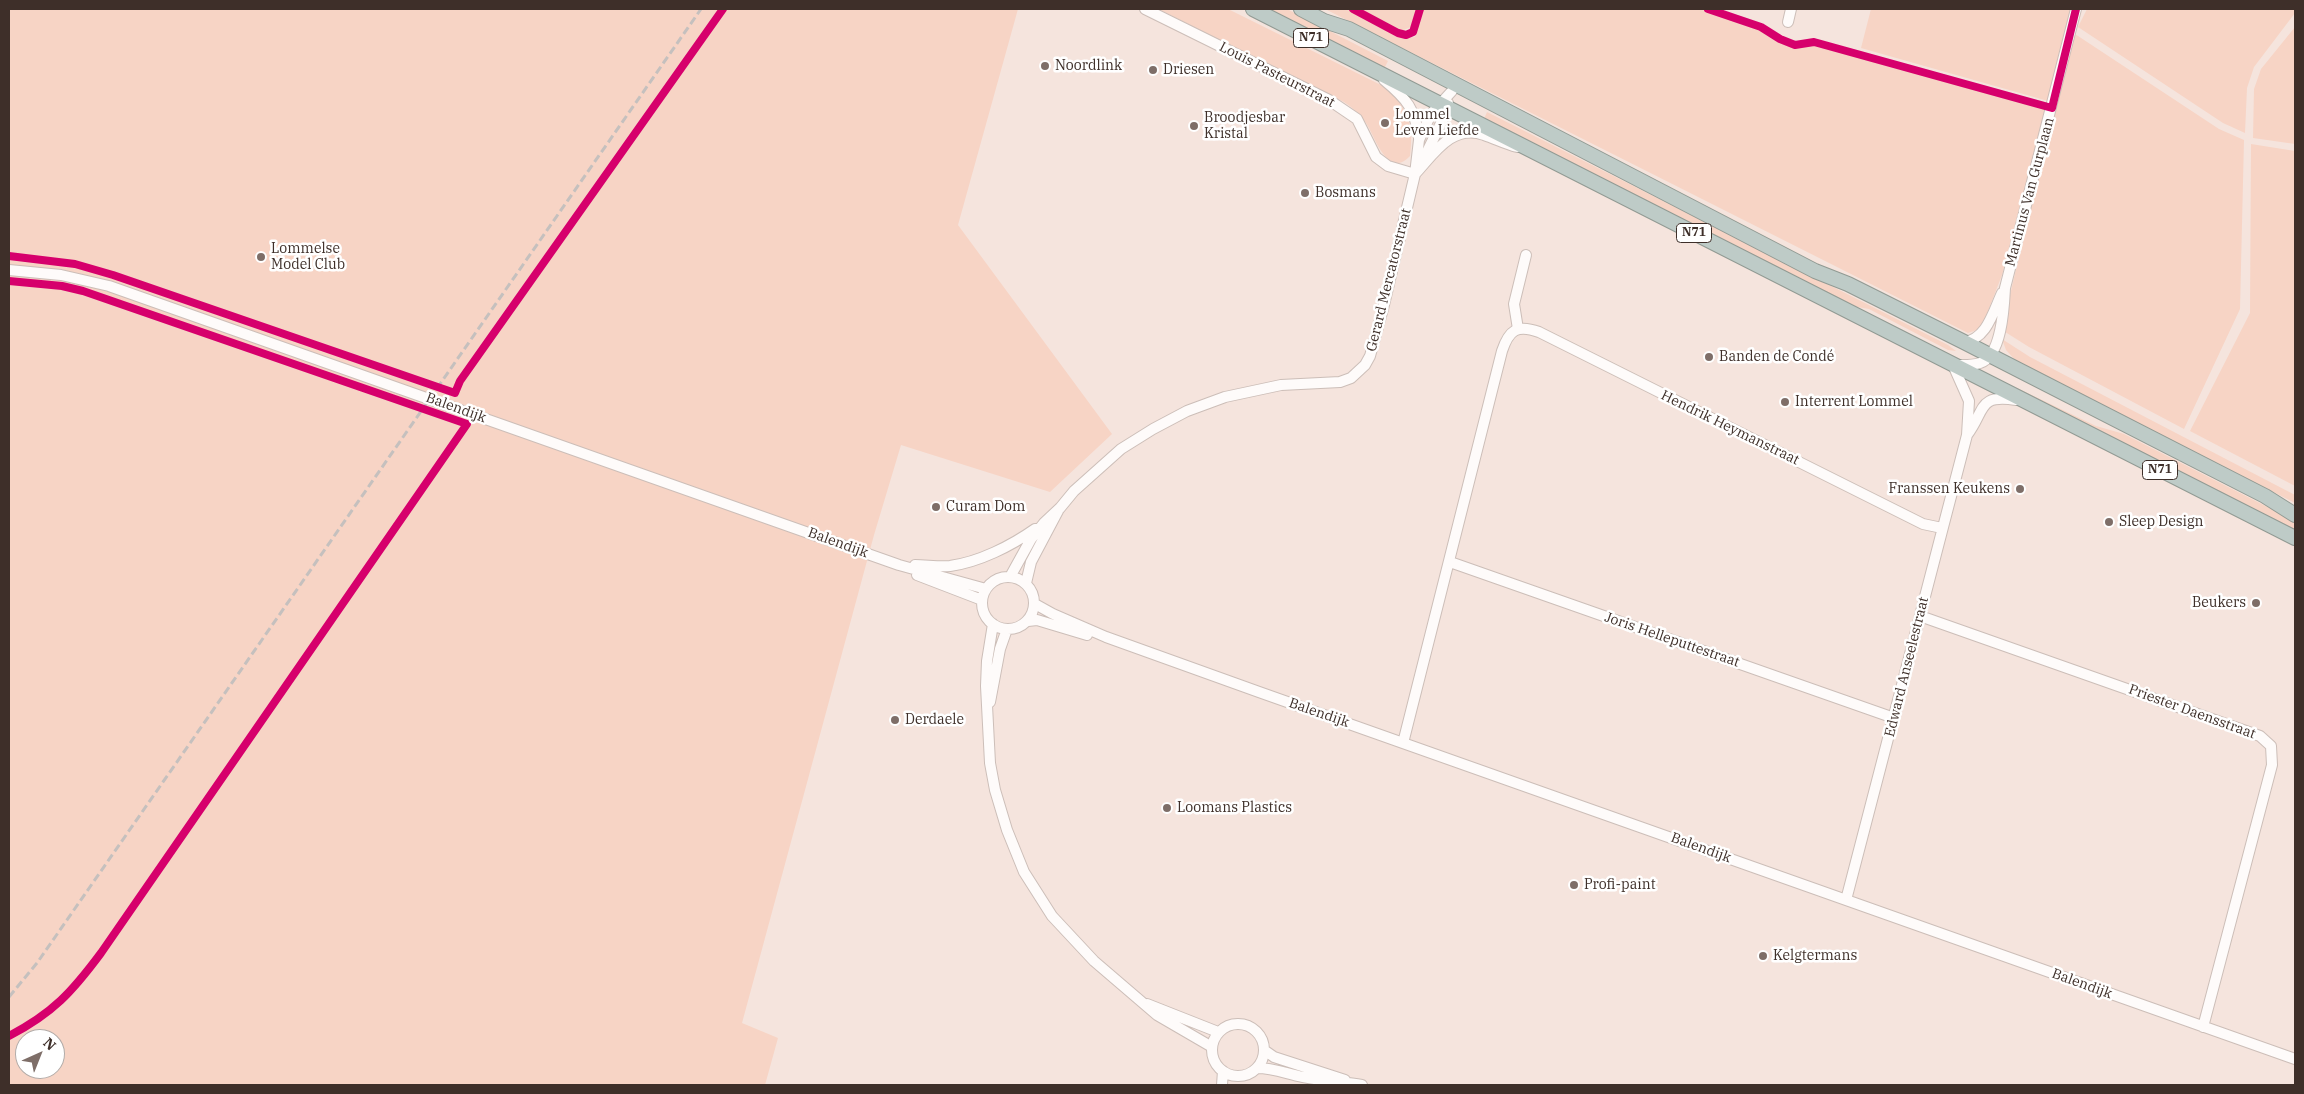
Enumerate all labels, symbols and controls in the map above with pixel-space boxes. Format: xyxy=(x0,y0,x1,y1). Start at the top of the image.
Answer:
road number: N71 xyxy=(1294,28,1328,48)
street label: Louis Pasteurstraat xyxy=(1216,39,1338,111)
place label: Noordlink xyxy=(1055,58,1122,74)
marker: Noordlink xyxy=(1039,60,1051,72)
place label: Driesen xyxy=(1163,62,1214,78)
marker: Driesen xyxy=(1147,64,1159,76)
place label: Lommel Leven Liefde xyxy=(1395,107,1479,140)
place label: Broodjesbar Kristal xyxy=(1204,110,1285,142)
street label: Martinus Van Gurplaan xyxy=(2002,116,2058,268)
marker: Lommel Leven Liefde xyxy=(1379,117,1391,129)
marker: Broodjesbar Kristal xyxy=(1188,120,1200,132)
place label: Bosmans xyxy=(1315,185,1376,201)
marker: Bosmans xyxy=(1299,187,1311,199)
street label: Gerard Mercatorstraat xyxy=(1363,207,1415,353)
road number: N71 xyxy=(1676,224,1712,242)
place label: Lommelse Model Club xyxy=(271,241,345,274)
marker: Lommelse Model Club xyxy=(255,251,267,263)
place label: Banden de Condé xyxy=(1719,349,1834,365)
marker: Banden de Condé xyxy=(1703,351,1715,363)
street label: Hendrik Heymanstraat xyxy=(1658,387,1802,469)
street label: Balendijk xyxy=(424,389,488,427)
place label: Interrent Lommel xyxy=(1795,394,1913,410)
marker: Interrent Lommel xyxy=(1779,396,1791,408)
road number: N71 xyxy=(2142,460,2178,480)
place label: Franssen Keukens xyxy=(1889,481,2010,497)
marker: Franssen Keukens xyxy=(2014,483,2026,495)
place label: Curam Dom xyxy=(946,499,1025,515)
marker: Curam Dom xyxy=(930,501,942,513)
place label: Sleep Design xyxy=(2119,514,2203,530)
marker: Sleep Design xyxy=(2103,516,2115,528)
street label: Balendijk xyxy=(806,524,870,562)
street label: Edward Anseelestraat xyxy=(1881,595,1933,739)
place label: Beukers xyxy=(2192,595,2246,611)
marker: Beukers xyxy=(2250,597,2262,609)
street label: Joris Helleputtestraat xyxy=(1602,609,1742,671)
street label: Priester Daensstraat xyxy=(2126,681,2258,743)
street label: Balendijk xyxy=(1286,695,1352,731)
place label: Derdaele xyxy=(905,712,964,728)
marker: Derdaele xyxy=(889,714,901,726)
place label: Loomans Plastics xyxy=(1177,800,1292,816)
marker: Loomans Plastics xyxy=(1161,802,1173,814)
street label: Balendijk xyxy=(1669,829,1733,867)
place label: Profi-paint xyxy=(1584,877,1656,893)
marker: Profi-paint xyxy=(1568,879,1580,891)
place label: Kelgtermans xyxy=(1773,948,1857,964)
marker: Kelgtermans xyxy=(1757,950,1769,962)
street label: Balendijk xyxy=(2050,965,2114,1003)
north arrow xyxy=(15,1029,65,1079)
text: N xyxy=(39,1034,60,1054)

